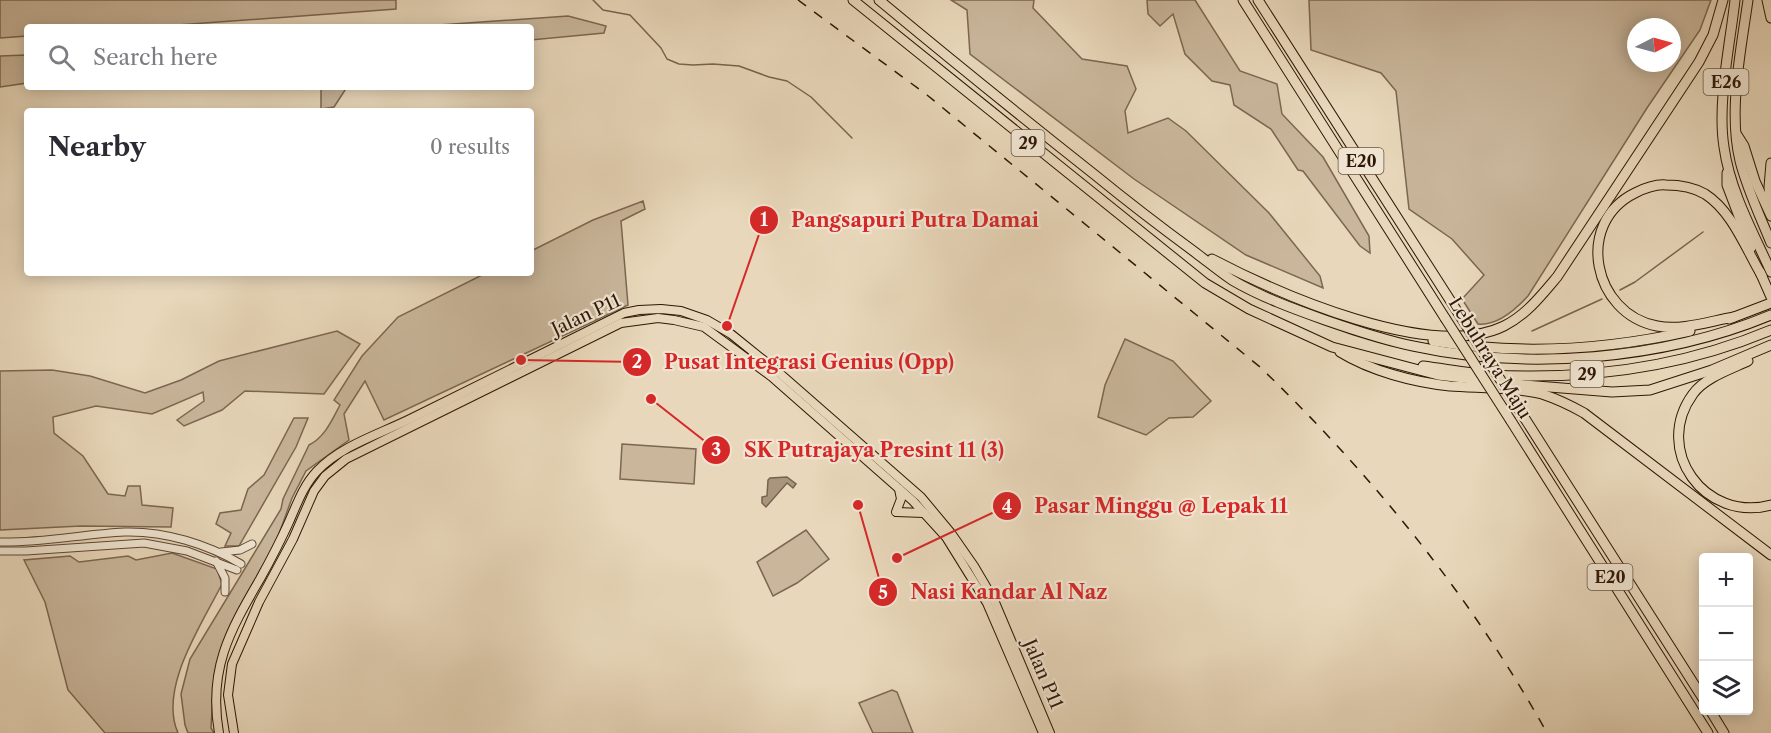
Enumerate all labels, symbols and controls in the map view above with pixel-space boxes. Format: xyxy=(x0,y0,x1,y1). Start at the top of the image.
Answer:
north arrow xyxy=(1627,18,1681,72)
search box xyxy=(24,24,534,90)
icon: search xyxy=(45,41,78,74)
text: Search here xyxy=(93,44,218,71)
road number: E26 xyxy=(1704,69,1748,95)
road number: 29 xyxy=(1012,130,1044,156)
text: Nearby xyxy=(48,131,146,163)
text: 0 results xyxy=(430,135,510,159)
road number: E20 xyxy=(1338,148,1384,174)
callout: Pangsapuri Putra Damai xyxy=(749,201,1051,239)
text: Pangsapuri Putra Damai xyxy=(791,208,1039,232)
text: 1 xyxy=(760,209,768,231)
street label: Jalan P11 xyxy=(545,289,624,342)
street label: Lebuhraya Maju xyxy=(1444,293,1536,423)
callout: Pusat Integrasi Genius (Opp) xyxy=(622,343,966,381)
text: Pusat Integrasi Genius (Opp) xyxy=(664,350,954,374)
text: 2 xyxy=(632,351,642,373)
road number: 29 xyxy=(1570,361,1604,387)
callout: SK Putrajaya Presint 11 (3) xyxy=(701,431,1016,469)
text: SK Putrajaya Presint 11 (3) xyxy=(744,438,1004,462)
text: 3 xyxy=(711,439,721,461)
callout: Pasar Minggu @ Lepak 11 xyxy=(992,487,1300,525)
text: Pasar Minggu @ Lepak 11 xyxy=(1034,494,1288,518)
text: 4 xyxy=(1002,496,1012,518)
map controls xyxy=(1699,553,1753,715)
button: + xyxy=(1699,553,1753,607)
road number: E20 xyxy=(1588,564,1632,590)
callout: Nasi Kandar Al Naz xyxy=(868,573,1120,611)
text: Nasi Kandar Al Naz xyxy=(910,580,1108,604)
text: 5 xyxy=(878,582,888,604)
button: − xyxy=(1699,607,1753,661)
street label: Jalan P11 xyxy=(1017,633,1068,713)
button: layers xyxy=(1699,661,1753,715)

